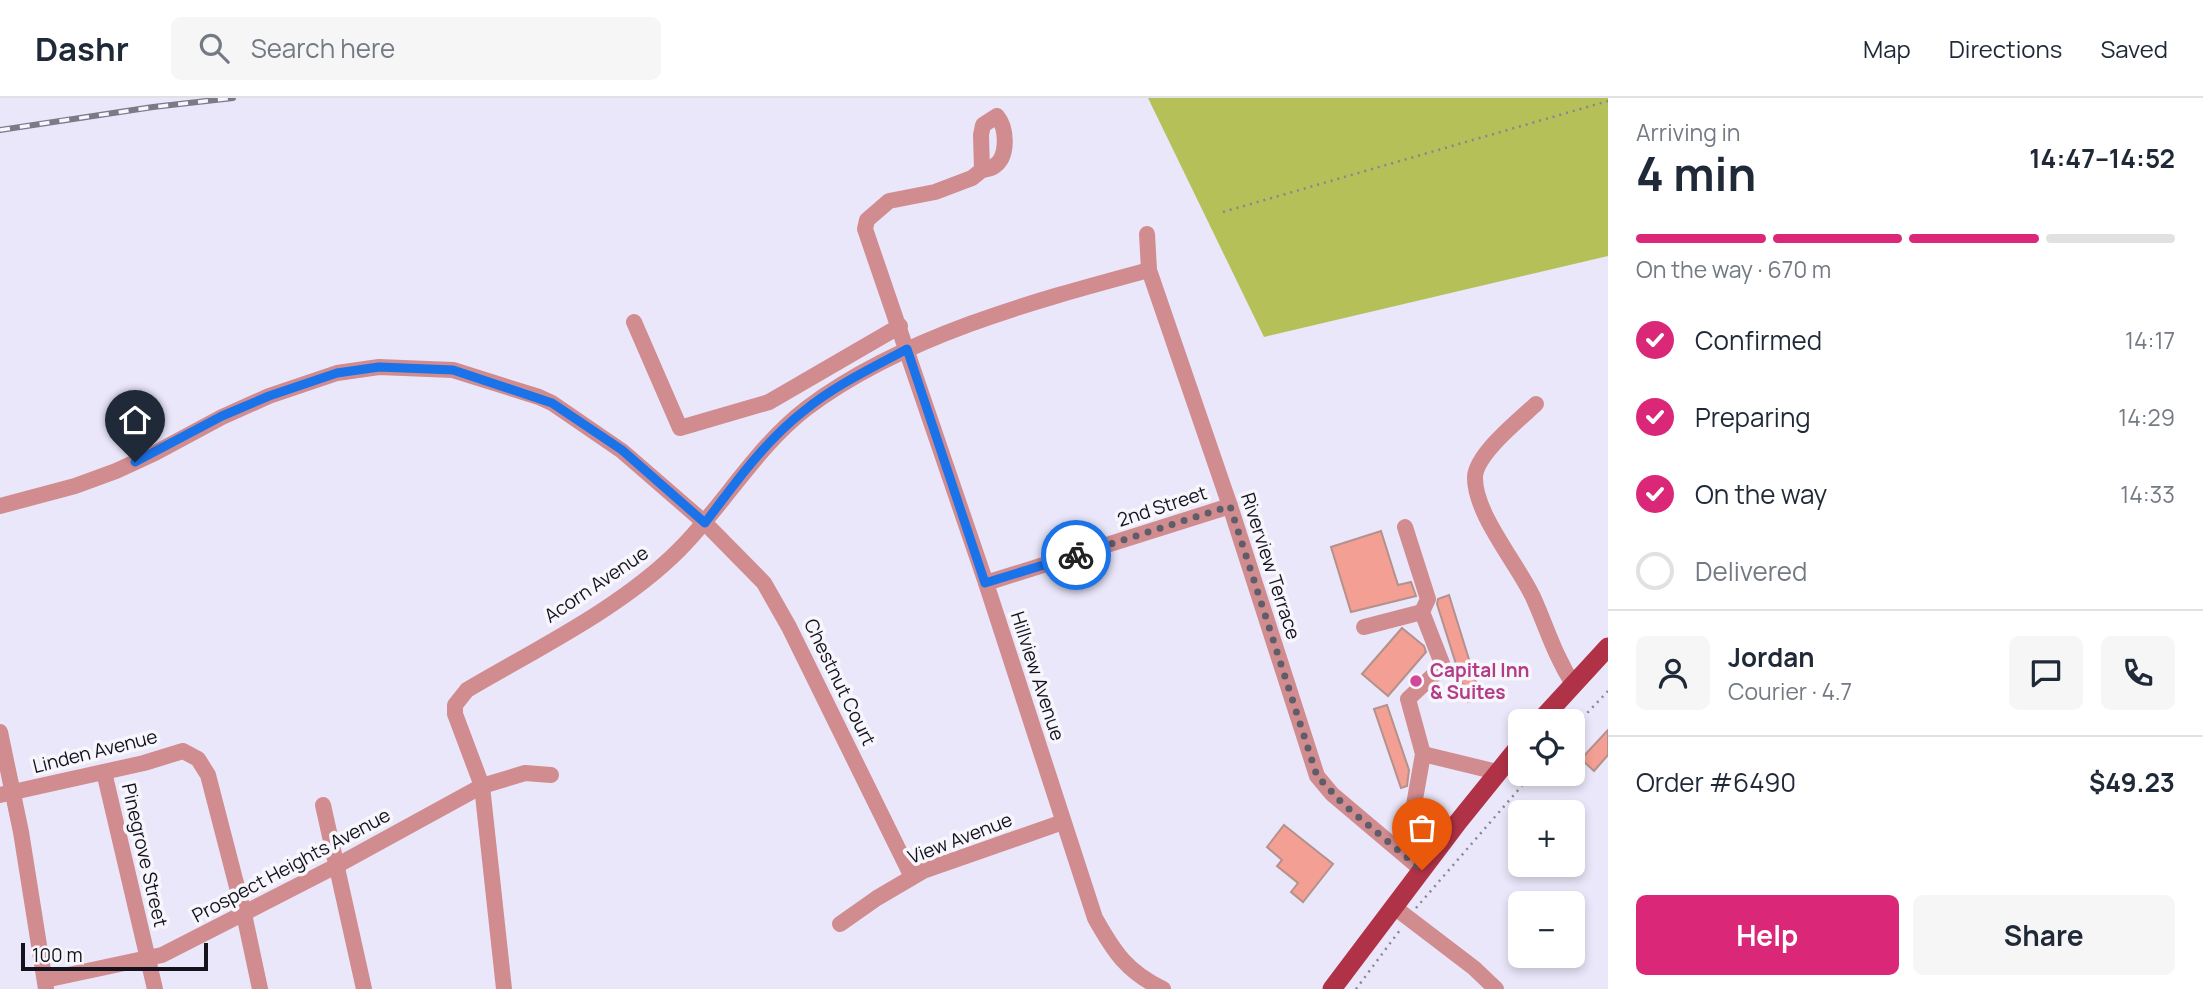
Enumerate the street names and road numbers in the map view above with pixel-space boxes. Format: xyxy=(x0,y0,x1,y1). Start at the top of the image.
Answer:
street label: 2nd Street xyxy=(1114,479,1210,533)
street label: Riverview Terrace xyxy=(1235,489,1307,643)
street label: Acorn Avenue xyxy=(539,540,653,628)
street label: Hillview Avenue xyxy=(1005,608,1071,744)
street label: Chestnut Court xyxy=(798,614,882,750)
street label: Linden Avenue xyxy=(30,723,160,779)
street label: Pinegrove Street xyxy=(116,780,174,930)
street label: Prospect Heights Avenue xyxy=(187,802,395,928)
street label: View Avenue xyxy=(904,806,1016,870)

